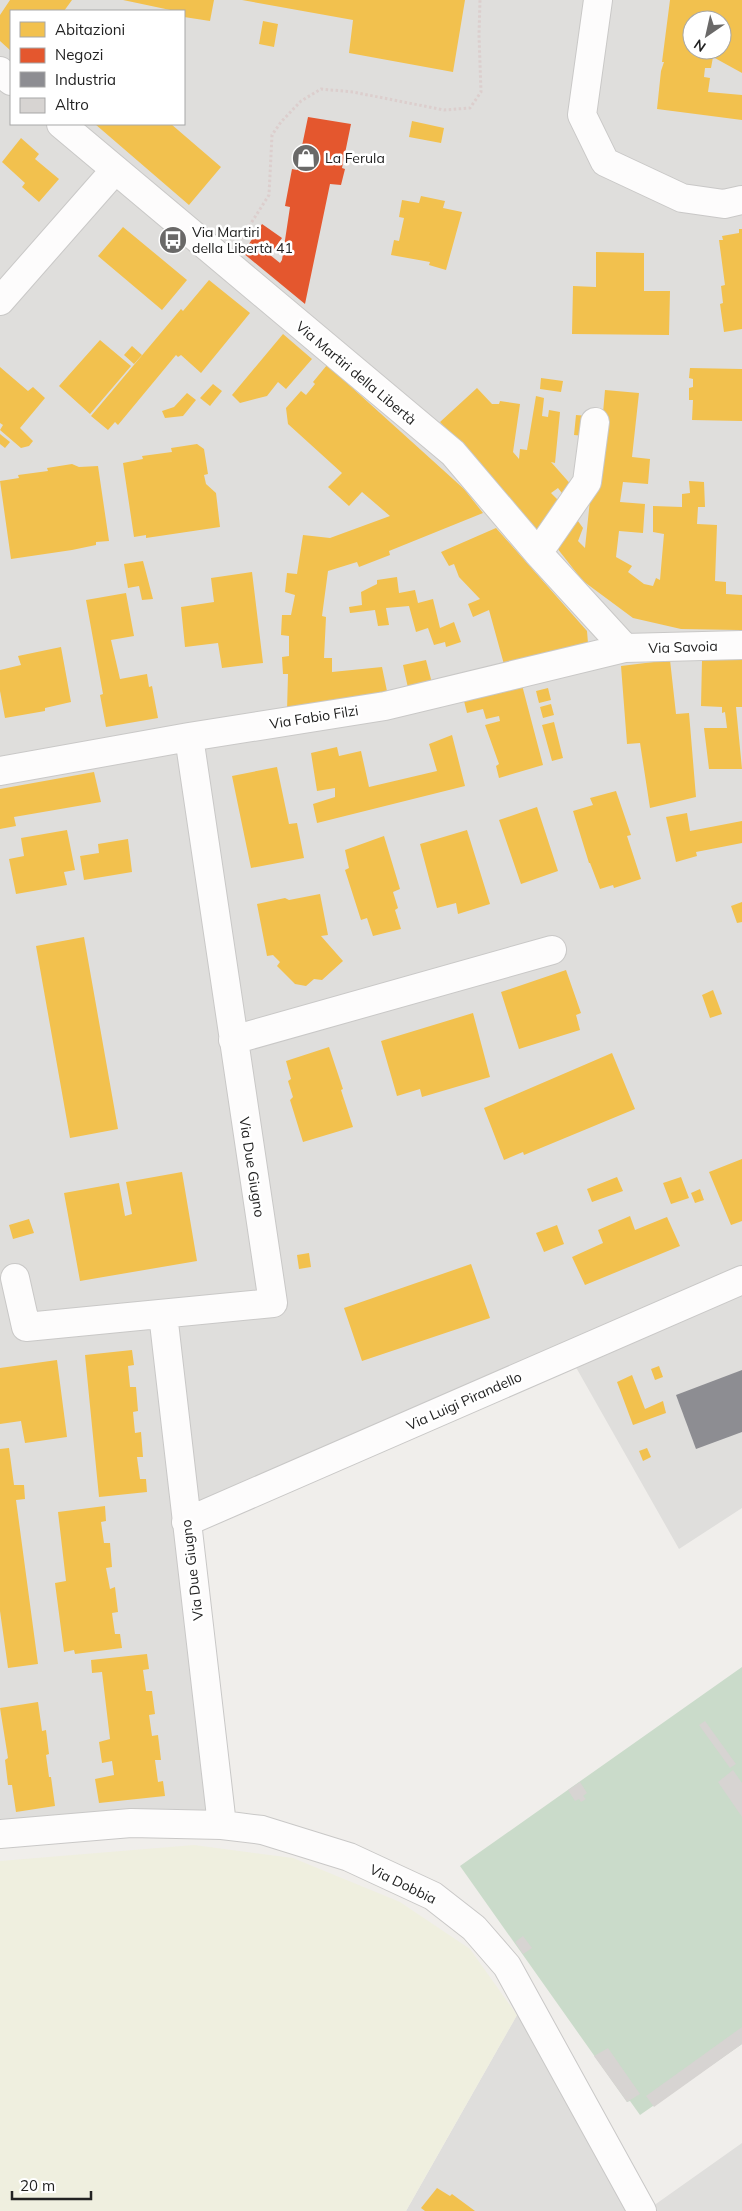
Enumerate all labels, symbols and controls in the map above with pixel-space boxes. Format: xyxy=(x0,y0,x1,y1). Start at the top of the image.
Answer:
legend xyxy=(10,10,185,125)
north arrow xyxy=(682,10,732,60)
text: Abitazioni xyxy=(55,20,125,39)
text: N xyxy=(690,35,709,56)
text: Negozi xyxy=(55,45,103,64)
text: Industria xyxy=(55,70,116,89)
text: Altro xyxy=(55,95,89,114)
shop icon: La Ferula xyxy=(291,143,321,173)
place label: La Ferula xyxy=(325,149,385,167)
place label: Via Martiri della Libertà 41 xyxy=(192,223,293,257)
bus stop icon: Via Martiri della Libertà 41 xyxy=(158,225,188,255)
street label: Via Martiri della Libertà xyxy=(292,317,420,429)
street label: Via Savoia xyxy=(648,637,718,657)
street label: Via Fabio Filzi xyxy=(268,701,360,733)
street label: Via Due Giugno xyxy=(235,1116,269,1218)
street label: Via Luigi Pirandello xyxy=(404,1368,524,1434)
street label: Via Due Giugno xyxy=(177,1519,207,1621)
street label: Via Dobbia xyxy=(367,1860,439,1908)
scale bar xyxy=(12,2168,91,2200)
text: 20 m xyxy=(20,2176,55,2195)

